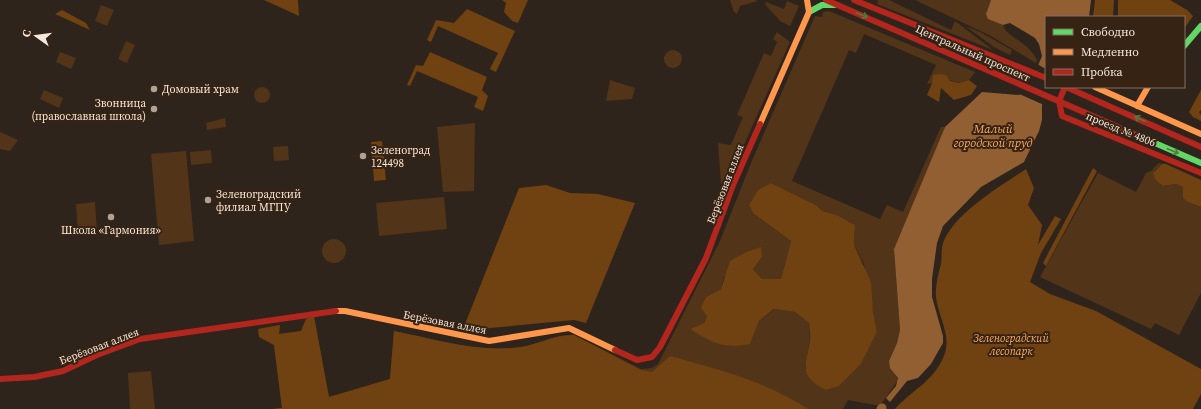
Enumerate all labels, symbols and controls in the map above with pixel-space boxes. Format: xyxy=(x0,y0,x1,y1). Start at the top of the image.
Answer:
one-way arrow xyxy=(855,12,867,20)
north arrow xyxy=(16,16,56,56)
legend xyxy=(1045,16,1185,88)
street label: Центральный проспект xyxy=(913,21,1033,86)
text: Свободно xyxy=(1081,24,1136,40)
text: С xyxy=(19,28,35,39)
text: Медленно xyxy=(1081,44,1139,60)
text: Пробка xyxy=(1081,64,1124,80)
place label: Домовый храм xyxy=(162,82,239,97)
marker: Домовый храм xyxy=(149,84,159,94)
place label: Звонница (православная школа) xyxy=(31,96,146,124)
marker: Звонница (православная школа) xyxy=(149,104,159,114)
street label: проезд № 4806 xyxy=(1084,109,1158,150)
one-way arrow xyxy=(1134,115,1146,123)
water label: Малый городской пруд xyxy=(954,121,1033,151)
street label: Берёзовая аллея xyxy=(703,142,748,226)
place label: Зеленоград 124498 xyxy=(371,143,430,171)
one-way arrow xyxy=(1167,148,1179,155)
marker: Зеленоград 124498 xyxy=(358,151,368,161)
place label: Зеленоградский филиал МГПУ xyxy=(216,187,301,215)
marker: Зеленоградский филиал МГПУ xyxy=(203,195,213,205)
marker: Школа «Гармония» xyxy=(106,212,116,222)
place label: Школа «Гармония» xyxy=(61,223,162,238)
street label: Берёзовая аллея xyxy=(402,307,488,338)
street label: Берёзовая аллея xyxy=(57,324,141,369)
park label: Зеленоградский лесопарк xyxy=(973,331,1049,359)

